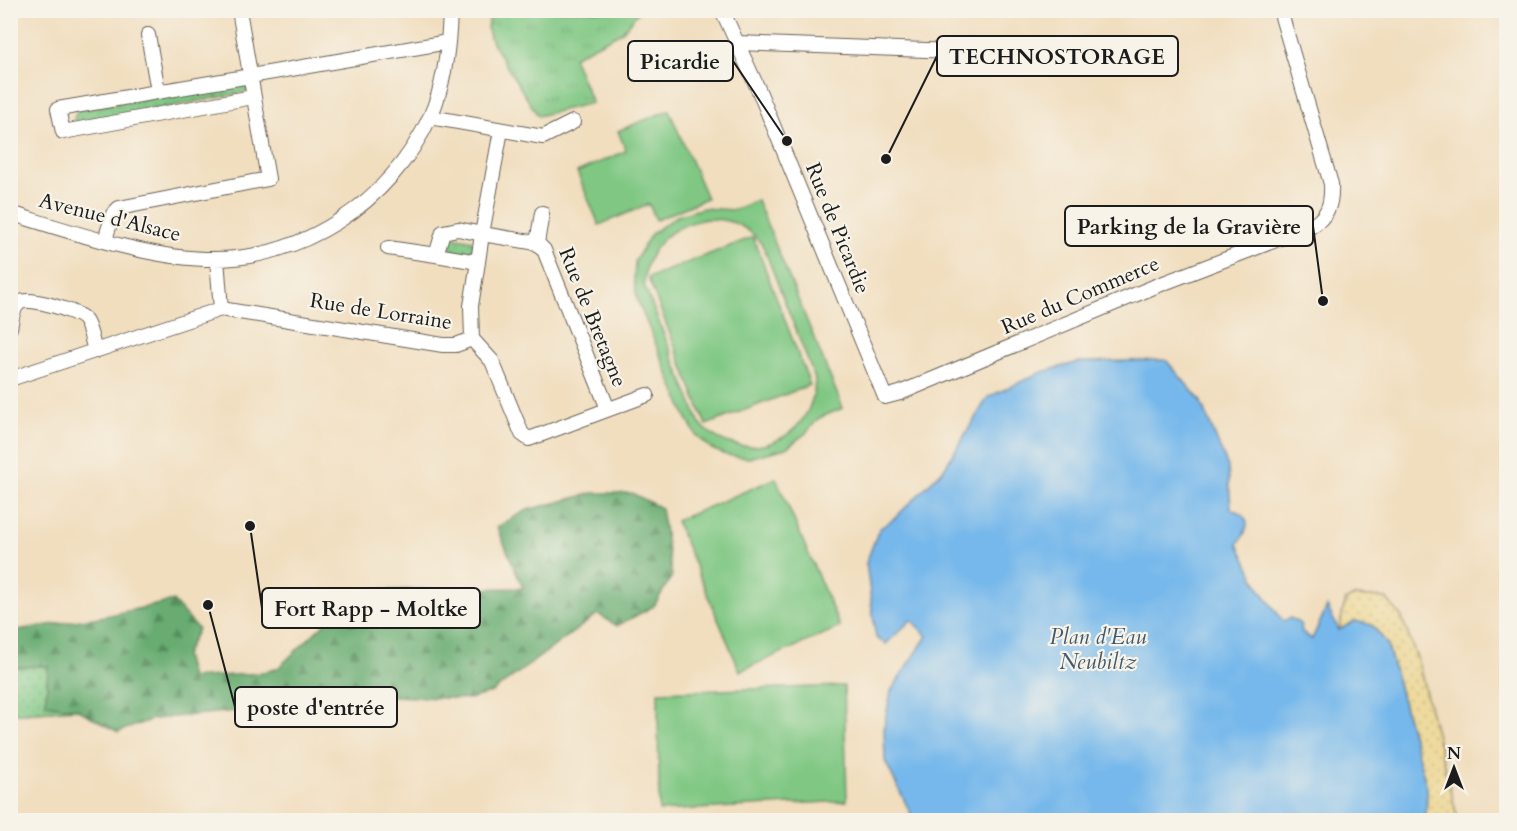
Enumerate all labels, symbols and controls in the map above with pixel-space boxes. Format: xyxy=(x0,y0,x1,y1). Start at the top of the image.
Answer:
callout: TECHNOSTORAGE xyxy=(937,36,1178,76)
callout: Picardie xyxy=(628,41,733,81)
text: TECHNOSTORAGE xyxy=(949,42,1165,72)
text: Picardie xyxy=(640,47,720,77)
street label: Rue de Picardie xyxy=(798,158,877,298)
street label: Avenue d'Alsace xyxy=(36,186,184,249)
callout: Parking de la Gravière xyxy=(1065,206,1313,246)
text: Parking de la Gravière xyxy=(1077,212,1301,242)
street label: Rue de Bretagne xyxy=(551,243,634,391)
street label: Rue du Commerce xyxy=(997,249,1164,342)
street label: Rue de Lorraine xyxy=(308,286,454,337)
callout: Fort Rapp - Moltke xyxy=(262,588,480,628)
text: Fort Rapp - Moltke xyxy=(274,594,468,624)
water label: Plan d'Eau Neubiltz xyxy=(1050,622,1147,677)
callout: poste d'entrée xyxy=(235,687,397,727)
text: poste d'entrée xyxy=(247,693,385,723)
north arrow xyxy=(1424,738,1484,798)
text: N xyxy=(1447,743,1461,765)

